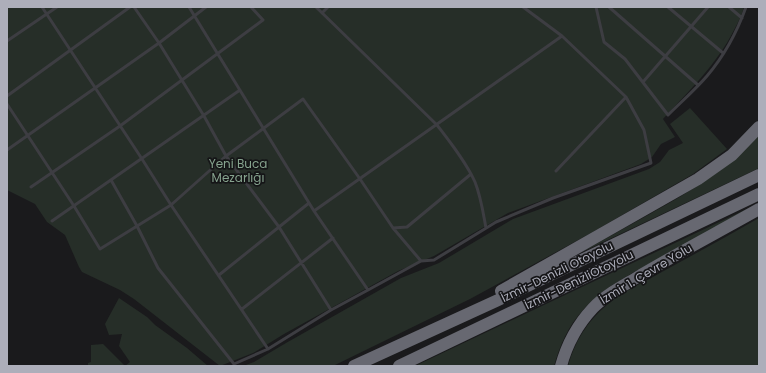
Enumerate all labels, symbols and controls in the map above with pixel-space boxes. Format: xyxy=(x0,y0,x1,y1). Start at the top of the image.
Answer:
park label: Yeni Buca Mezarlığı xyxy=(209,155,267,186)
street label: İzmir-Denizli Otoyolu xyxy=(498,237,616,306)
street label: İzmir 1. Çevre Yolu xyxy=(596,239,695,308)
street label: İzmir-DenizliOtoyolu xyxy=(521,246,636,313)

